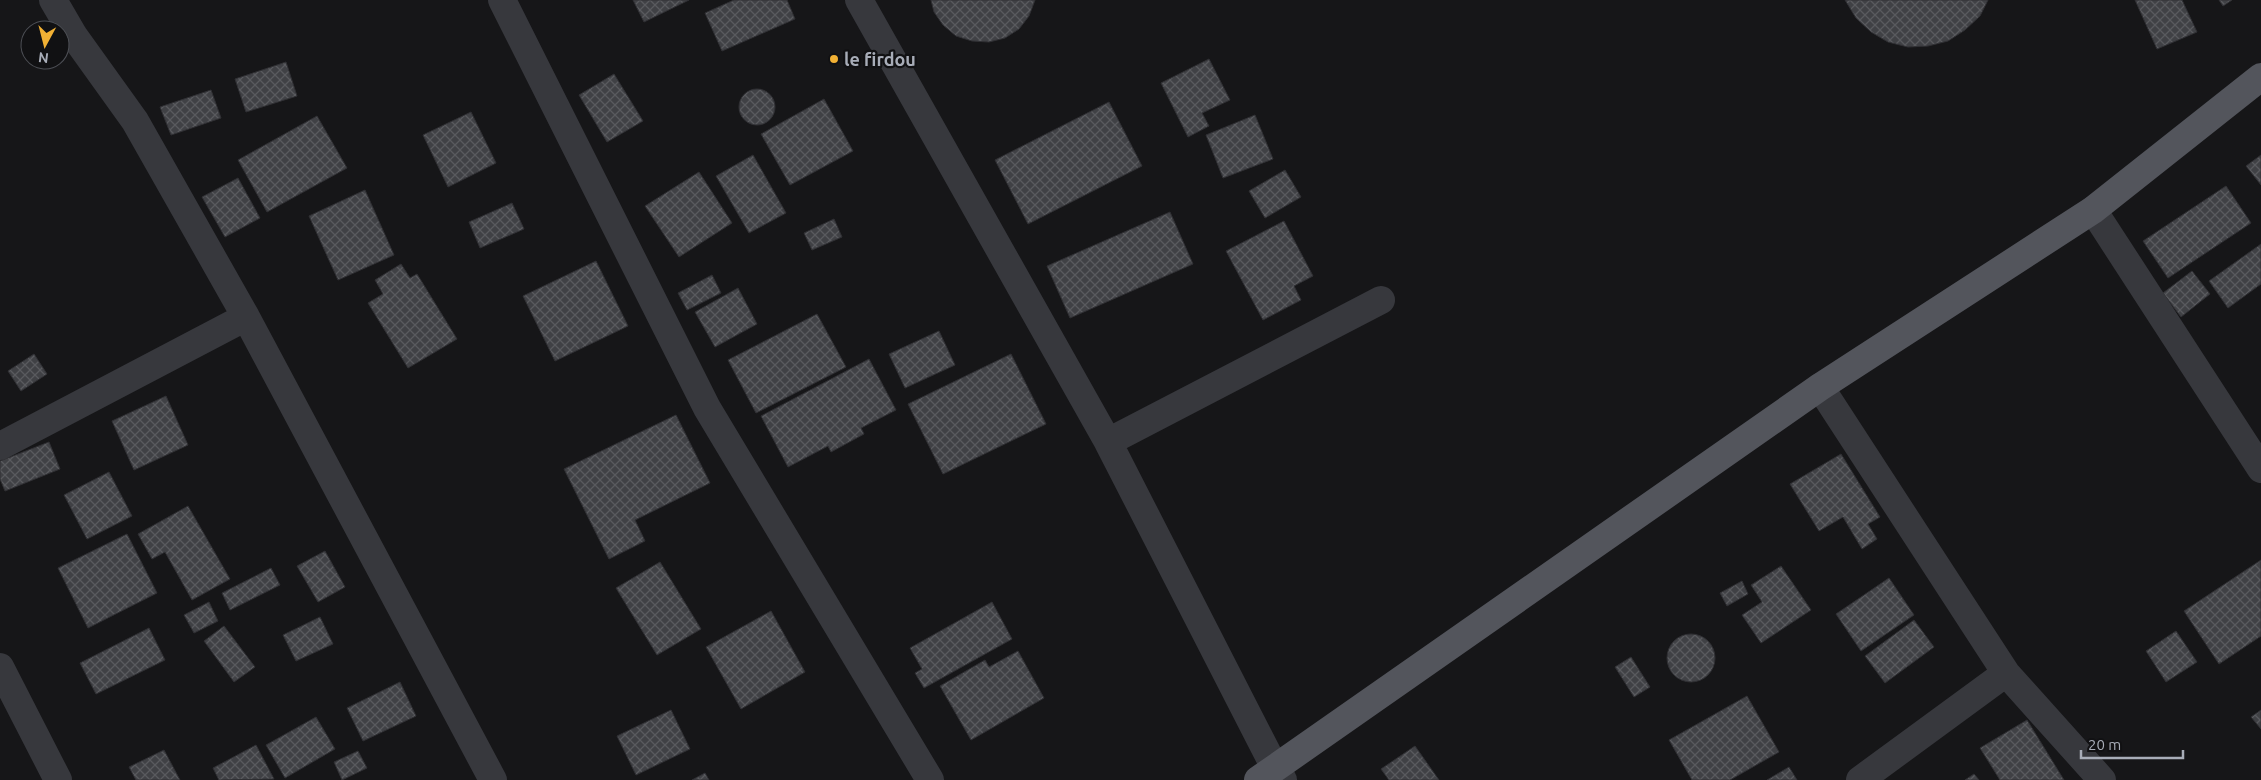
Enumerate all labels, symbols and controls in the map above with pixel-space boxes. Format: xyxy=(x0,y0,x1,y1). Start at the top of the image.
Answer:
north arrow xyxy=(20,20,70,70)
text: N xyxy=(37,49,50,66)
place label: le firdou xyxy=(844,49,916,69)
marker: le firdou xyxy=(828,53,840,65)
scale bar xyxy=(2081,728,2184,760)
text: 20 m xyxy=(2088,736,2121,753)

